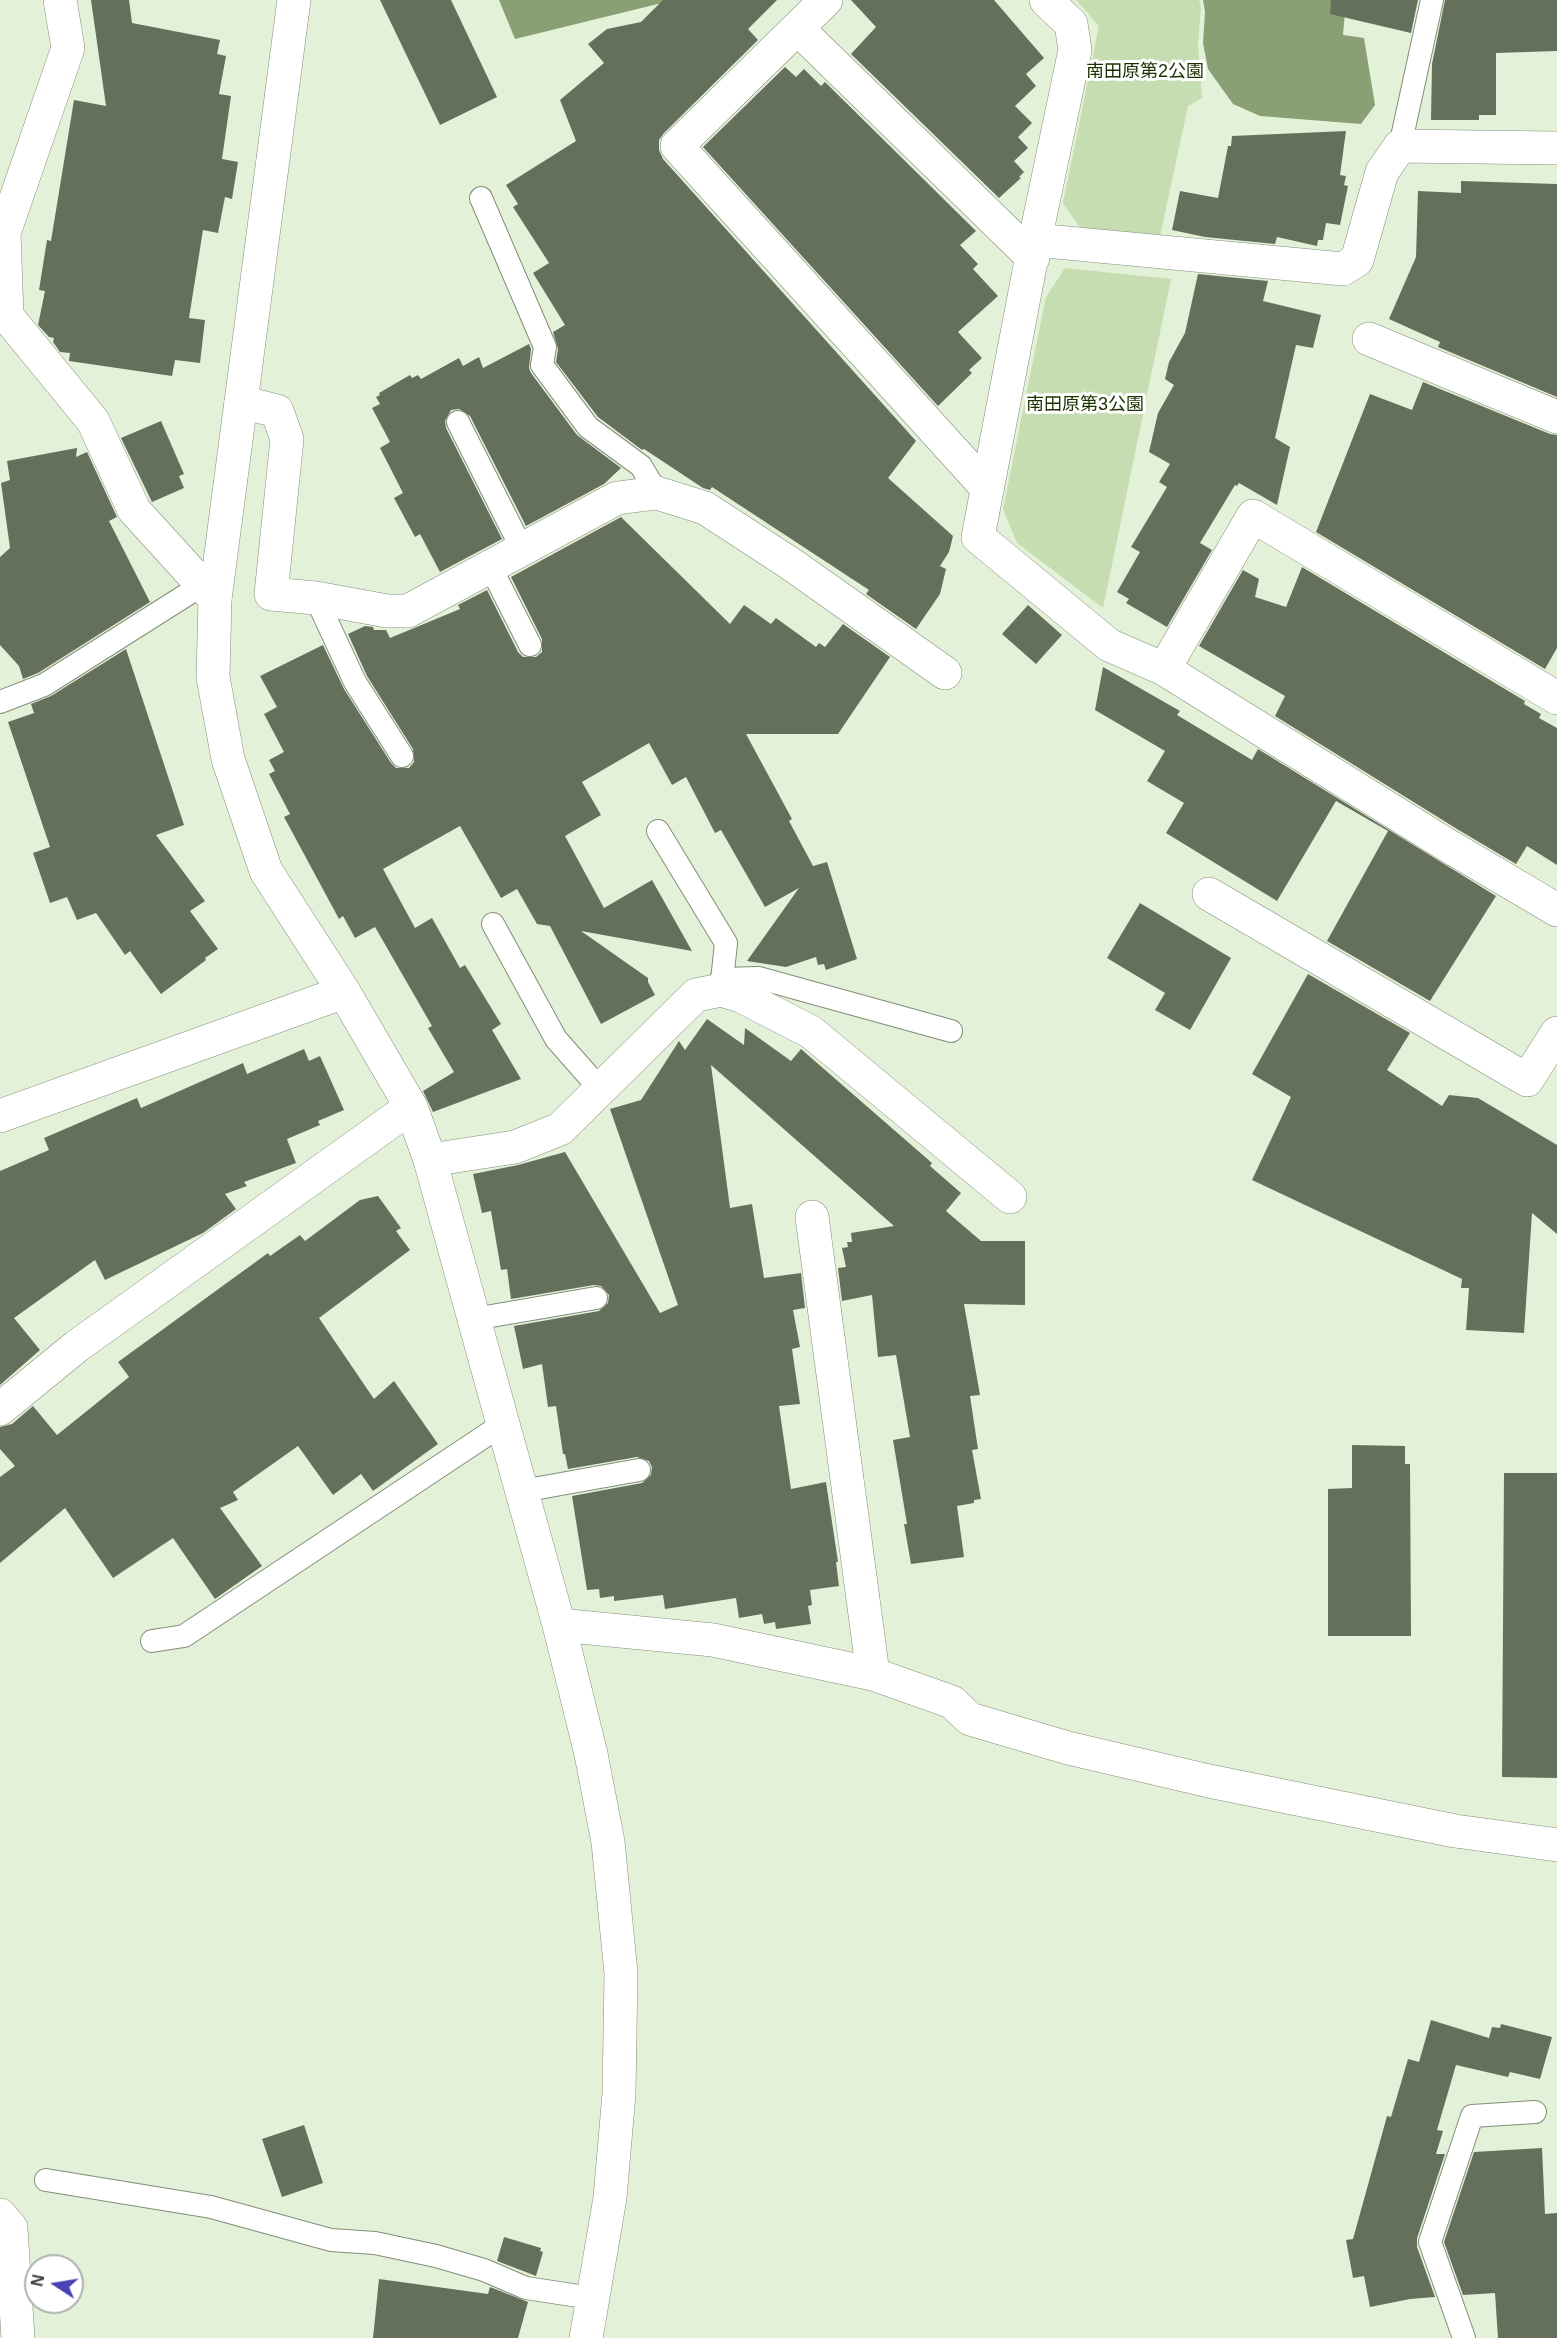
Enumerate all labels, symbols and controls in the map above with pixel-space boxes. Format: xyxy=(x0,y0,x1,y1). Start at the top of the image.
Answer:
park label: 南田原第2公園 xyxy=(1086,61,1204,83)
park label: 南田原第3公園 xyxy=(1026,394,1144,416)
north arrow xyxy=(24,2254,84,2314)
text: N xyxy=(28,2273,47,2288)

